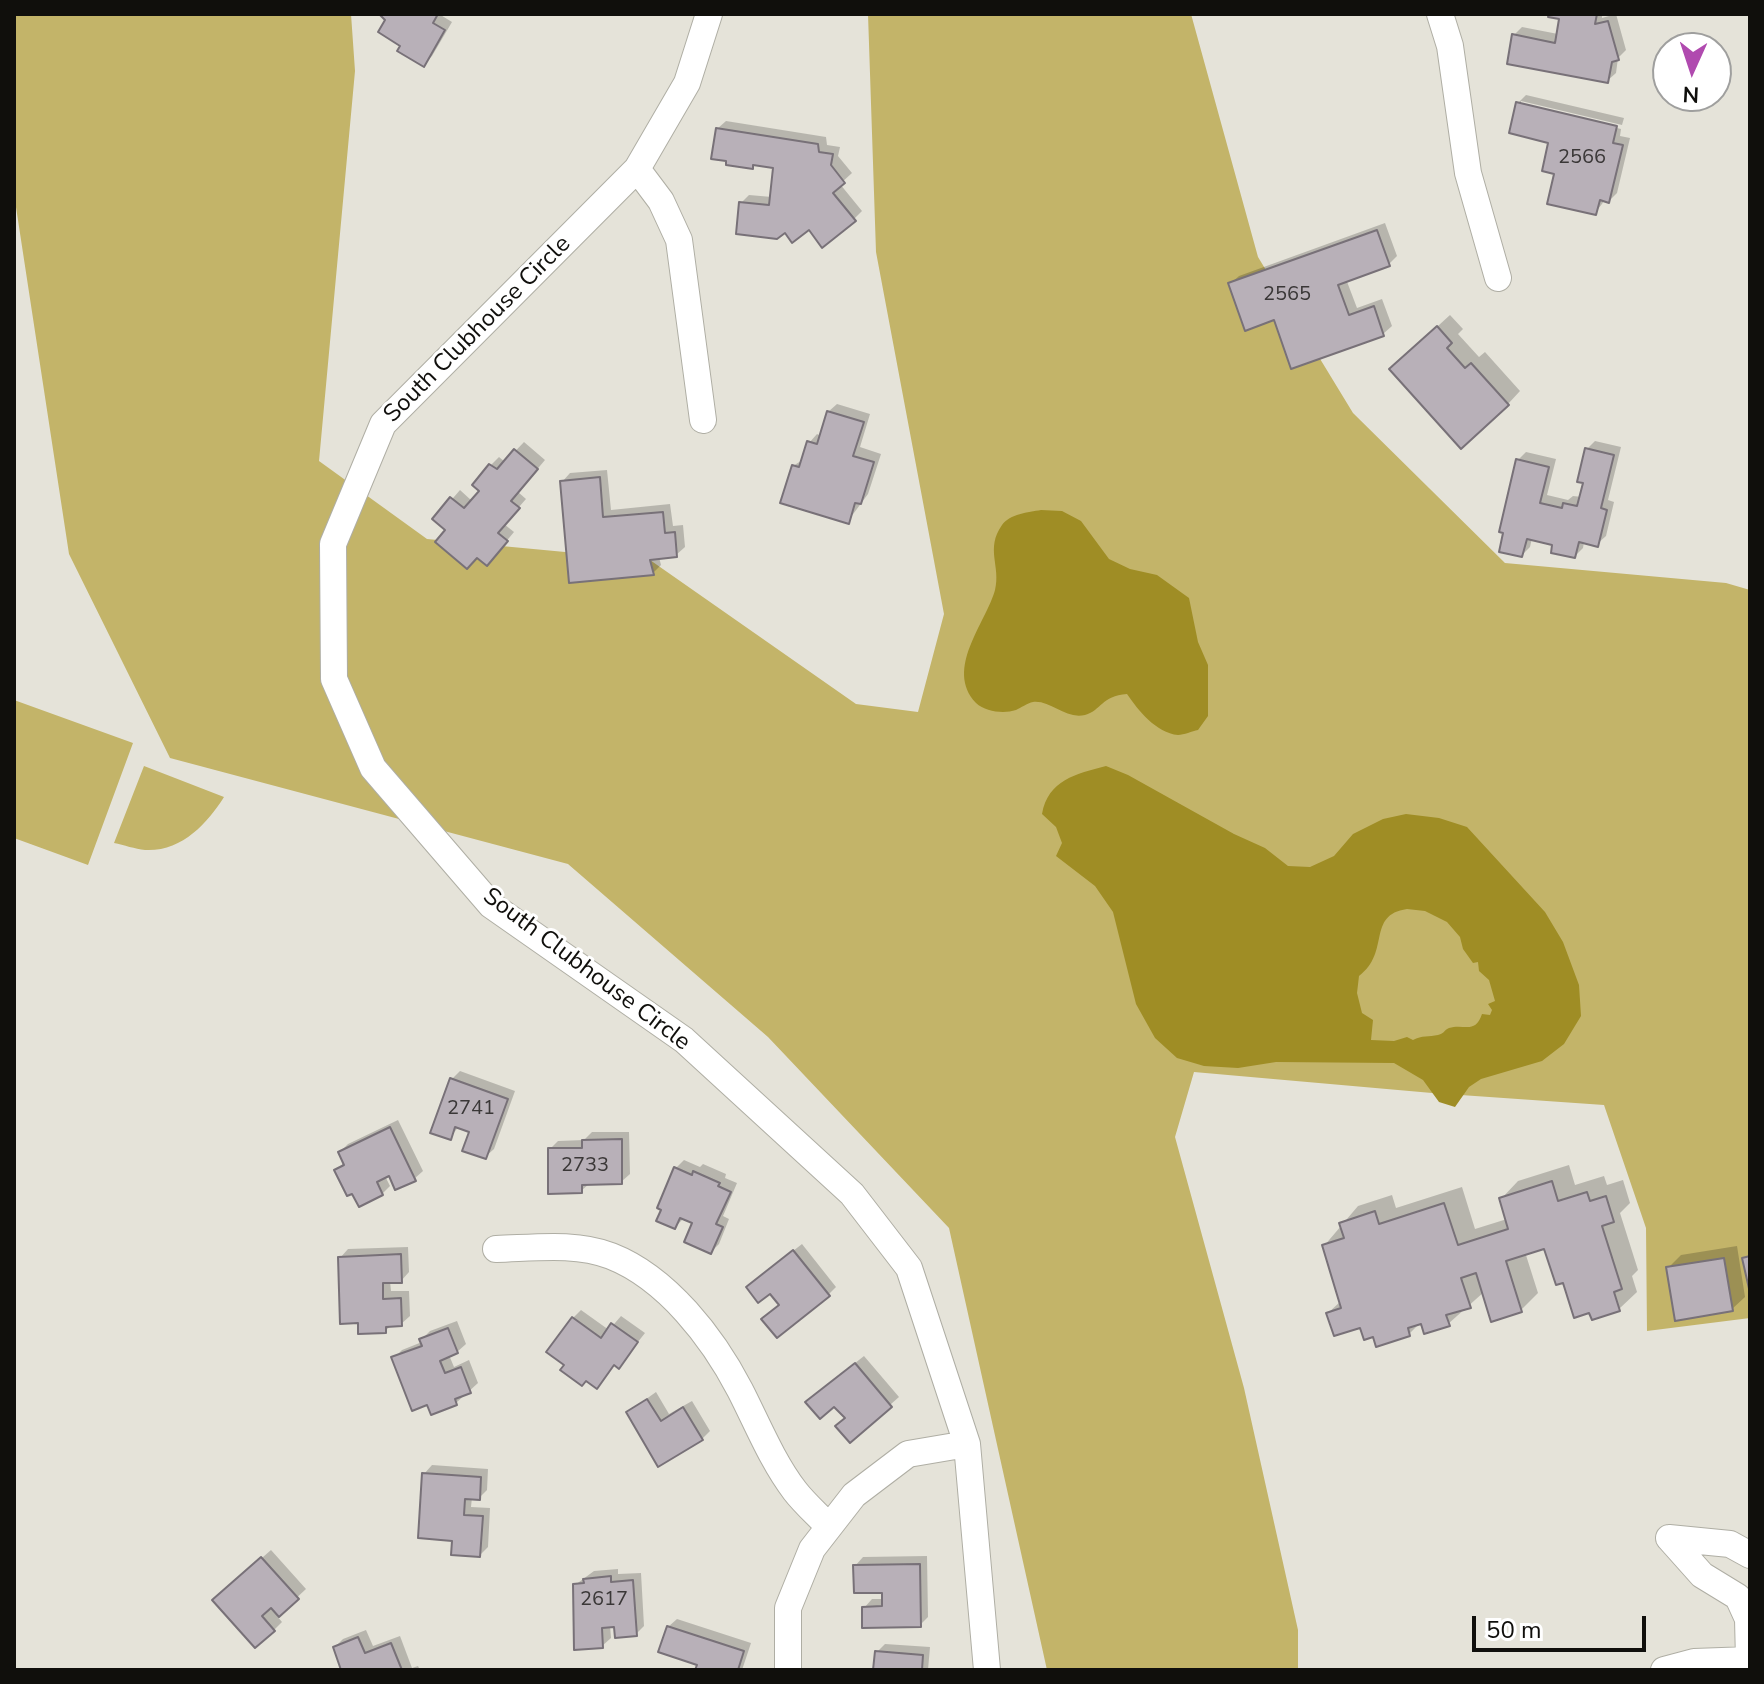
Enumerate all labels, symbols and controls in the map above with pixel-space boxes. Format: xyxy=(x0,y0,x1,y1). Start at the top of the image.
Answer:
north arrow xyxy=(1652,32,1732,112)
text: N xyxy=(1682,79,1700,109)
house number: 2566 xyxy=(1558,146,1606,170)
street label: South Clubhouse Circle xyxy=(379,231,577,429)
house number: 2565 xyxy=(1263,283,1311,307)
street label: South Clubhouse Circle xyxy=(477,883,695,1057)
house number: 2741 xyxy=(447,1097,495,1121)
house number: 2733 xyxy=(561,1154,609,1178)
house number: 2617 xyxy=(580,1588,628,1612)
scale bar xyxy=(1476,1600,1650,1650)
text: 50 m xyxy=(1486,1614,1542,1646)

